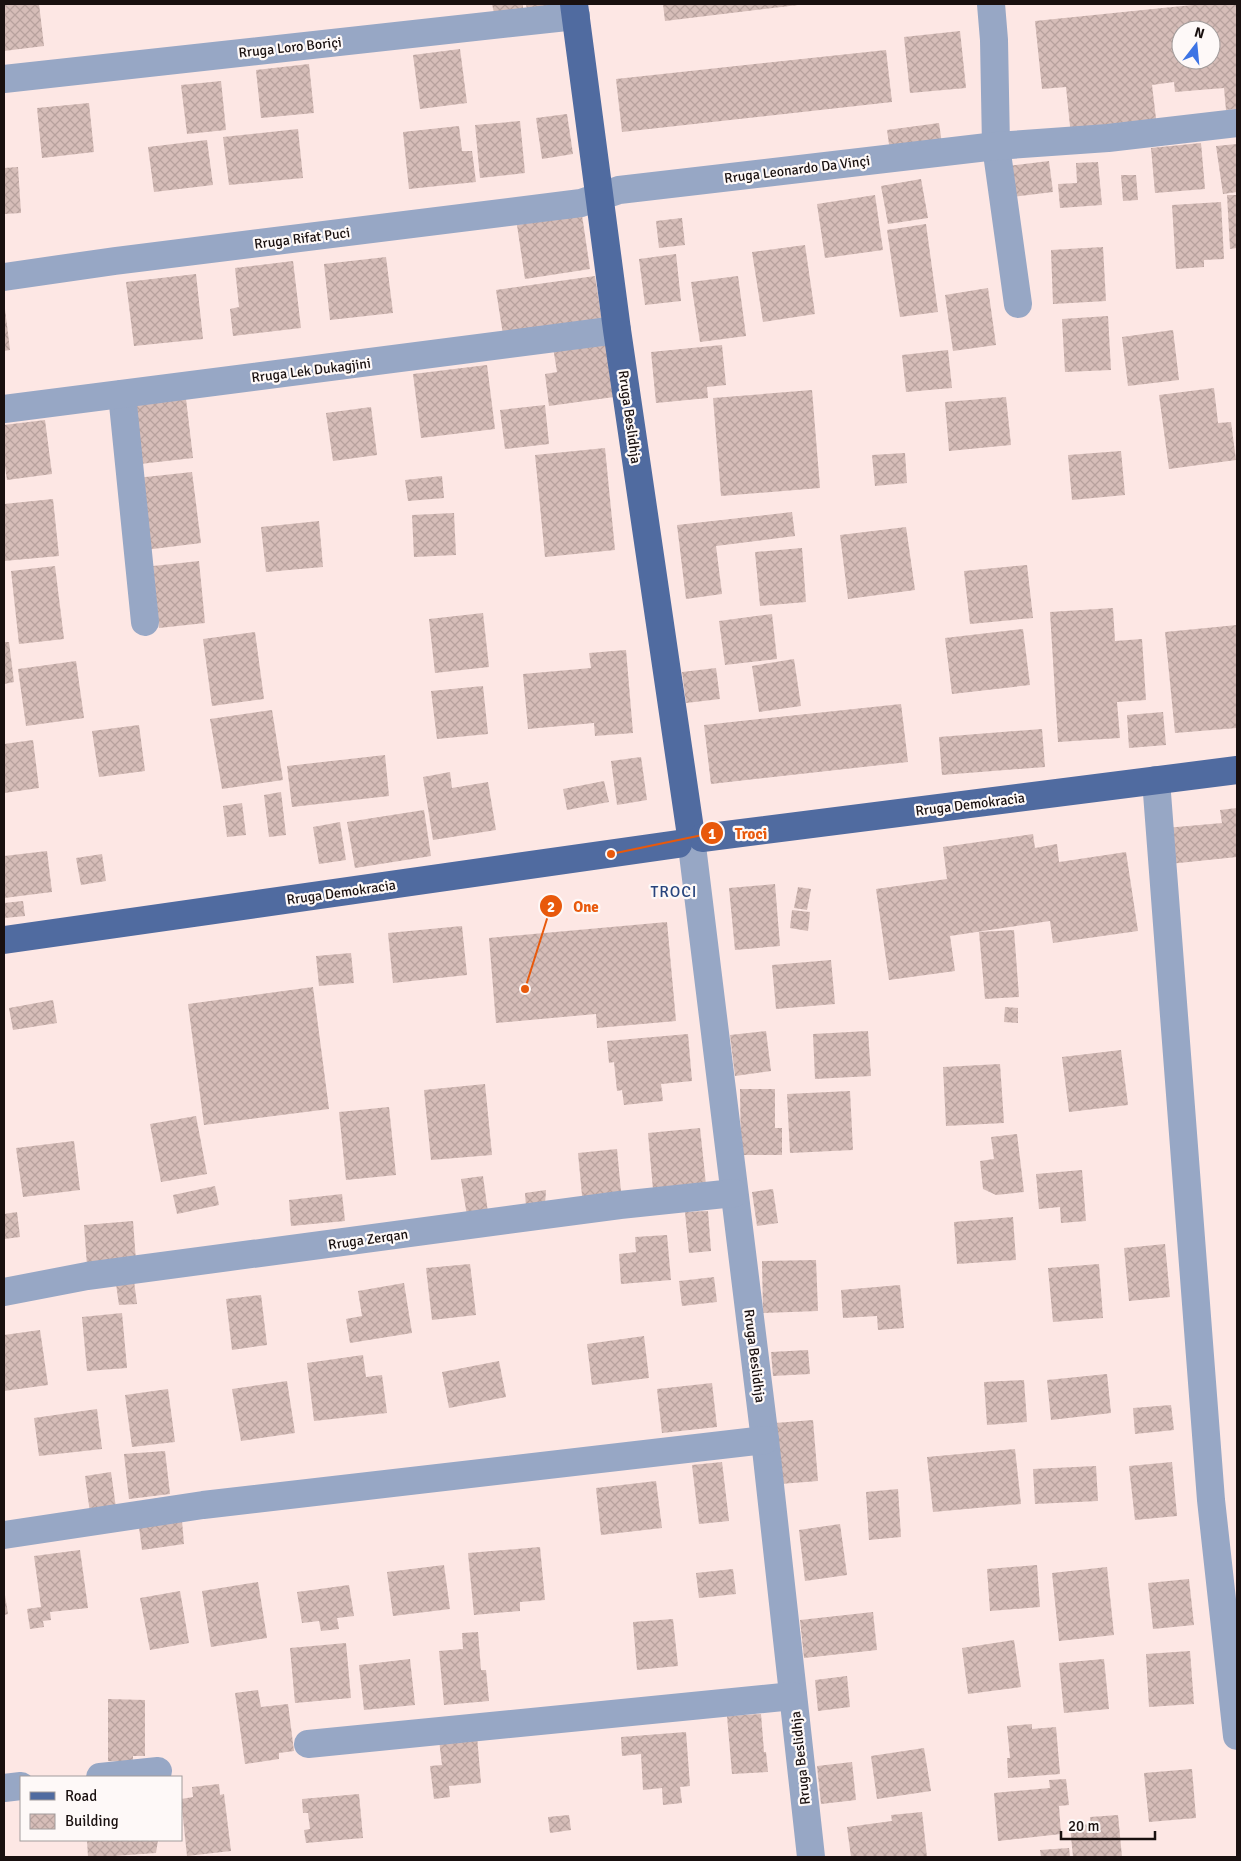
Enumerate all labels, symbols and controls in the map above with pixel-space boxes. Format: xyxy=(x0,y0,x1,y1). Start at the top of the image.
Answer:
north arrow xyxy=(1171,20,1221,70)
text: N xyxy=(1192,23,1206,42)
street label: Rruga Loro Boriçi xyxy=(238,34,343,61)
street label: Rruga Leonardo Da Vinçi xyxy=(723,152,871,187)
street label: Rruga Rifat Puci xyxy=(253,224,351,253)
street label: Rruga Lek Dukagjini xyxy=(250,355,372,386)
street label: Rruga Beslidhja xyxy=(615,369,644,465)
street label: Rruga Demokracia xyxy=(914,789,1026,820)
callout: Troci xyxy=(700,818,777,848)
text: 1 xyxy=(708,825,716,843)
text: Troci xyxy=(735,825,767,843)
street label: Rruga Demokracia xyxy=(285,876,397,909)
district label: TROCI xyxy=(650,882,698,902)
callout: One xyxy=(539,891,609,921)
text: 2 xyxy=(547,898,555,916)
text: One xyxy=(573,898,599,916)
street label: Rruga Zerqan xyxy=(327,1225,409,1254)
street label: Rruga Beslidhja xyxy=(740,1308,769,1404)
street label: Rruga Beslidhja xyxy=(787,1710,814,1806)
legend xyxy=(20,1776,182,1841)
text: Road xyxy=(65,1787,97,1805)
scale bar xyxy=(1061,1808,1155,1840)
text: Building xyxy=(65,1812,119,1830)
text: 20 m xyxy=(1068,1817,1099,1835)

